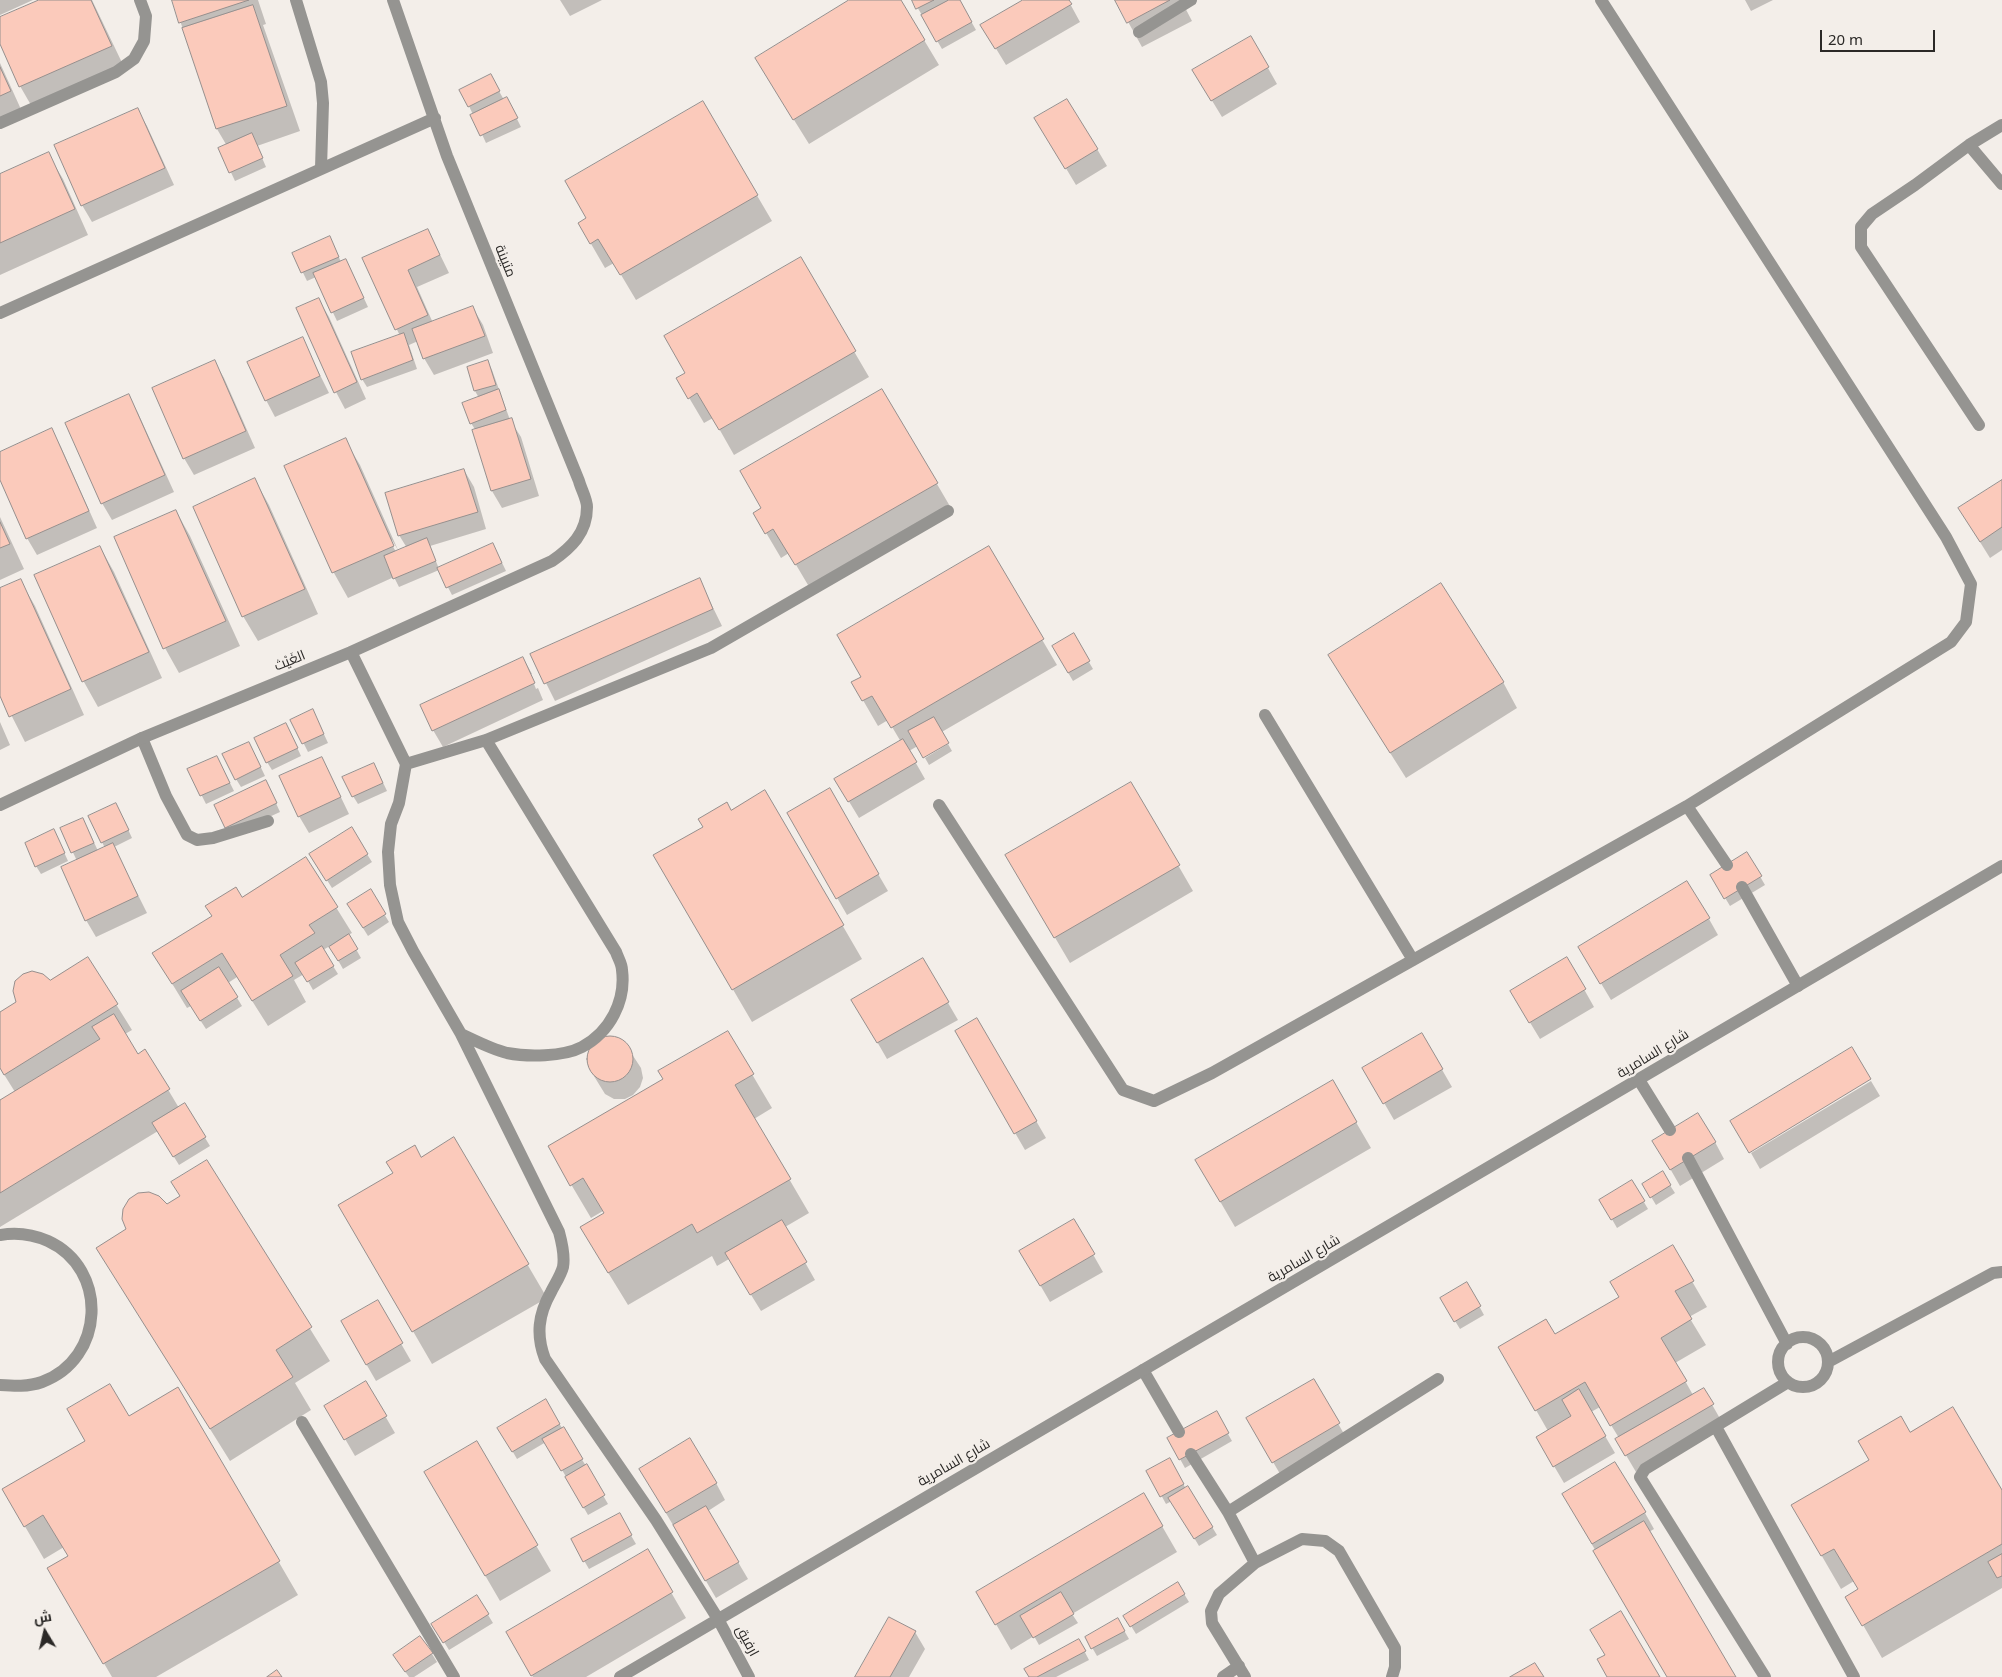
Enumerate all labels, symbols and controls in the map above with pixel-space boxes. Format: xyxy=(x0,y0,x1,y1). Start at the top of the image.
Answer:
scale bar xyxy=(1822,20,1937,52)
text: 20 m xyxy=(1828,29,1863,49)
street label: متيبنة xyxy=(491,242,519,280)
street label: الغَيْث xyxy=(272,647,308,675)
street label: شارع السامرية xyxy=(1614,1026,1692,1082)
street label: شارع السامرية xyxy=(1265,1232,1343,1286)
street label: شارع السامرية xyxy=(915,1436,993,1490)
text: ش xyxy=(32,1606,53,1627)
north arrow xyxy=(20,1607,70,1657)
street label: ارفيق xyxy=(732,1623,762,1659)

